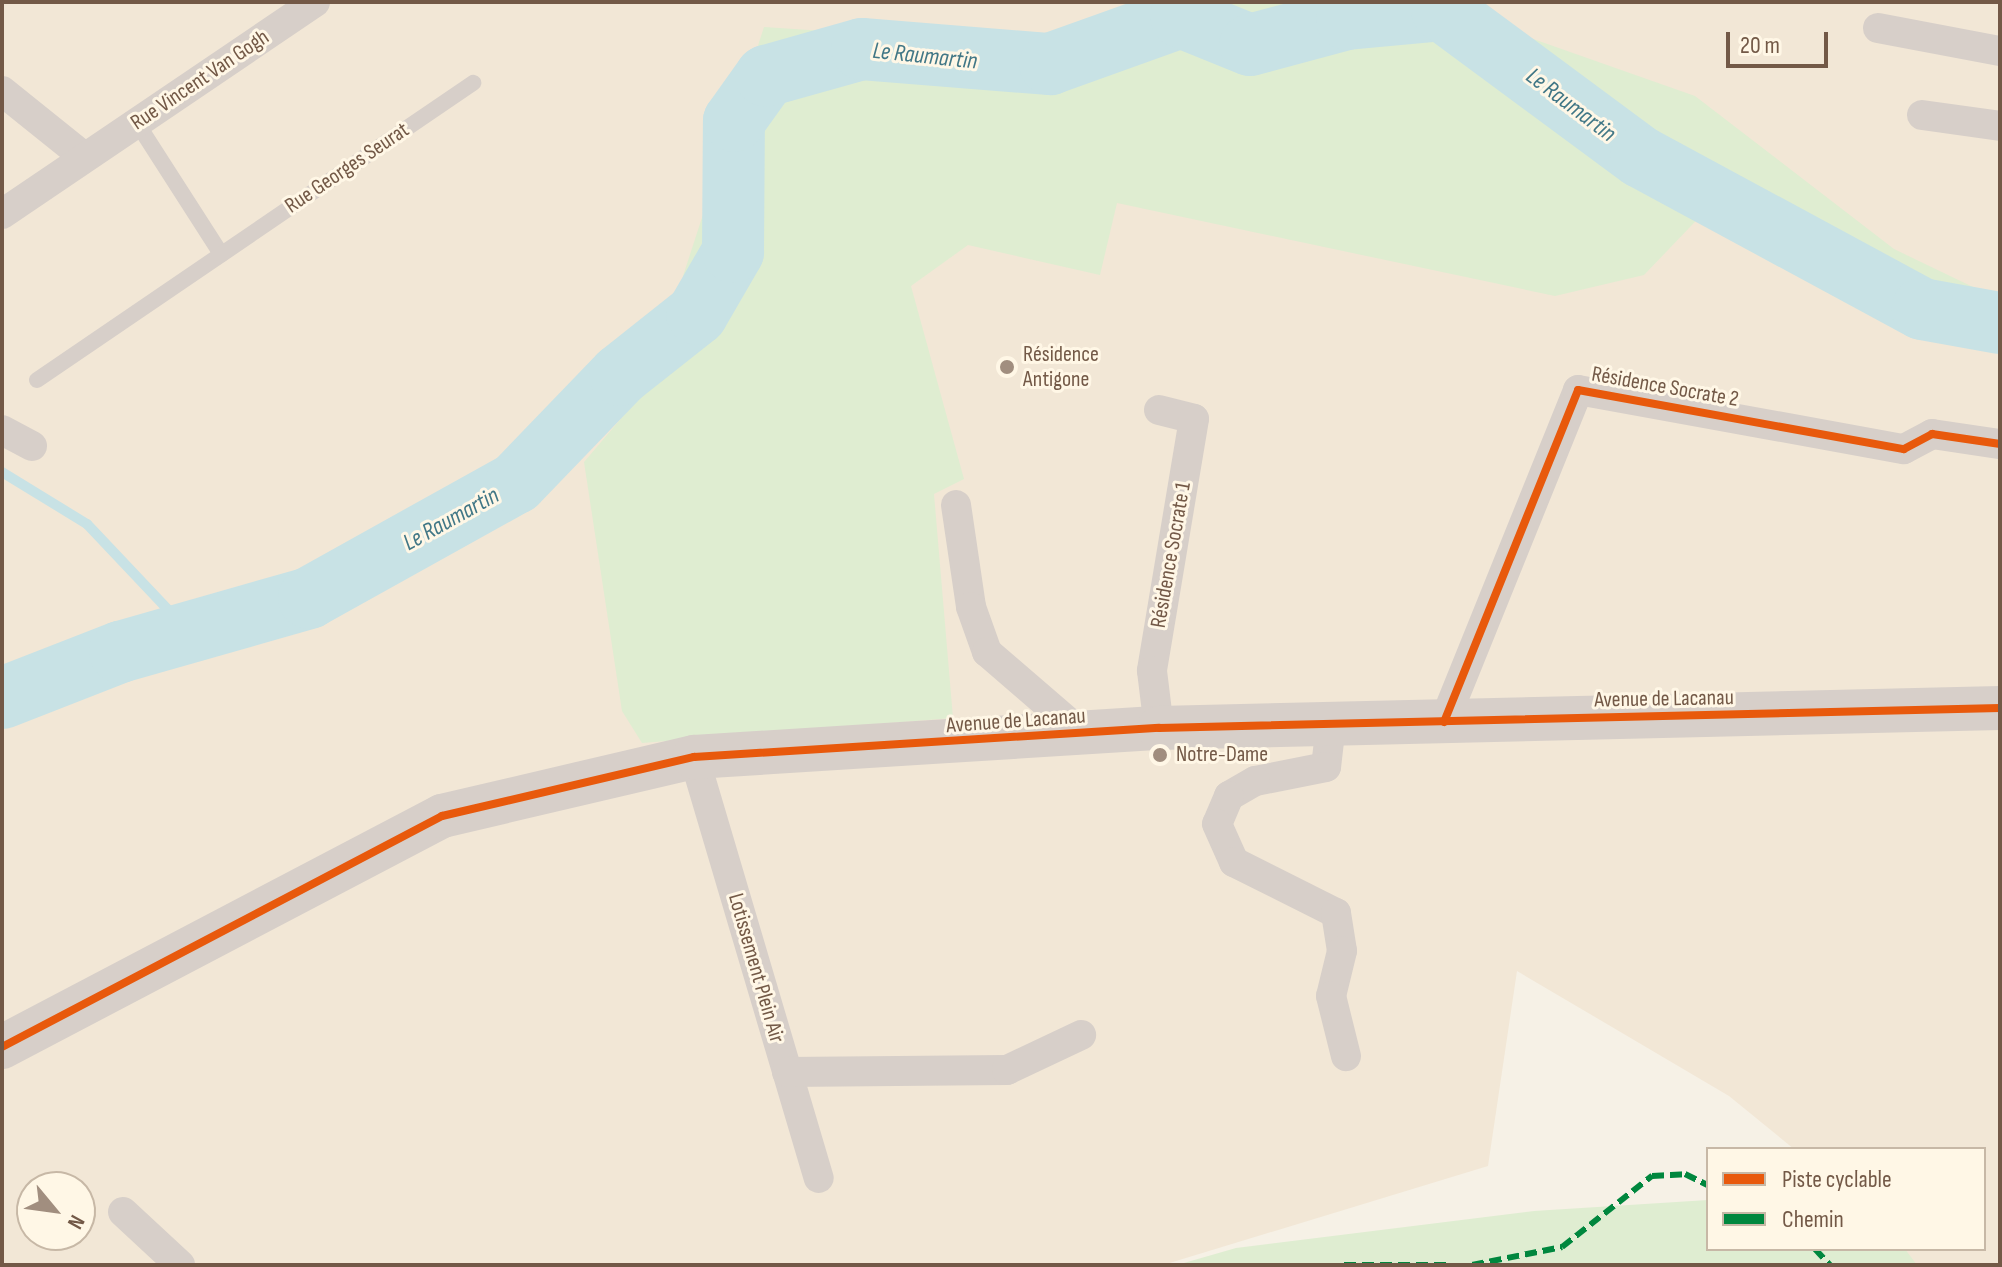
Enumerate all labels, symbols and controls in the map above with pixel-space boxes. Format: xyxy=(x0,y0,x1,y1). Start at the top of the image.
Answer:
scale bar xyxy=(1730,16,1832,66)
street label: Rue Vincent Van Gogh xyxy=(126,24,274,136)
text: 20 m xyxy=(1740,31,1780,60)
water label: Le Raumartin xyxy=(871,36,979,76)
water label: Le Raumartin xyxy=(1520,62,1622,148)
street label: Rue Georges Seurat xyxy=(280,117,414,219)
place label: Résidence Antigone xyxy=(1023,341,1099,392)
marker: Résidence Antigone xyxy=(998,358,1016,376)
street label: Résidence Socrate 2 xyxy=(1589,361,1741,413)
street label: Résidence Socrate 1 xyxy=(1145,480,1197,630)
water label: Le Raumartin xyxy=(398,481,504,557)
street label: Avenue de Lacanau xyxy=(1594,685,1734,713)
street label: Avenue de Lacanau xyxy=(946,703,1086,739)
place label: Notre-Dame xyxy=(1176,742,1268,768)
marker: Notre-Dame xyxy=(1151,746,1169,764)
street label: Lotissement Plein Air xyxy=(722,890,790,1046)
legend xyxy=(1706,1147,1986,1251)
text: Piste cyclable xyxy=(1782,1165,1892,1194)
north arrow xyxy=(16,1171,96,1251)
text: Chemin xyxy=(1782,1205,1844,1234)
text: N xyxy=(61,1210,90,1234)

